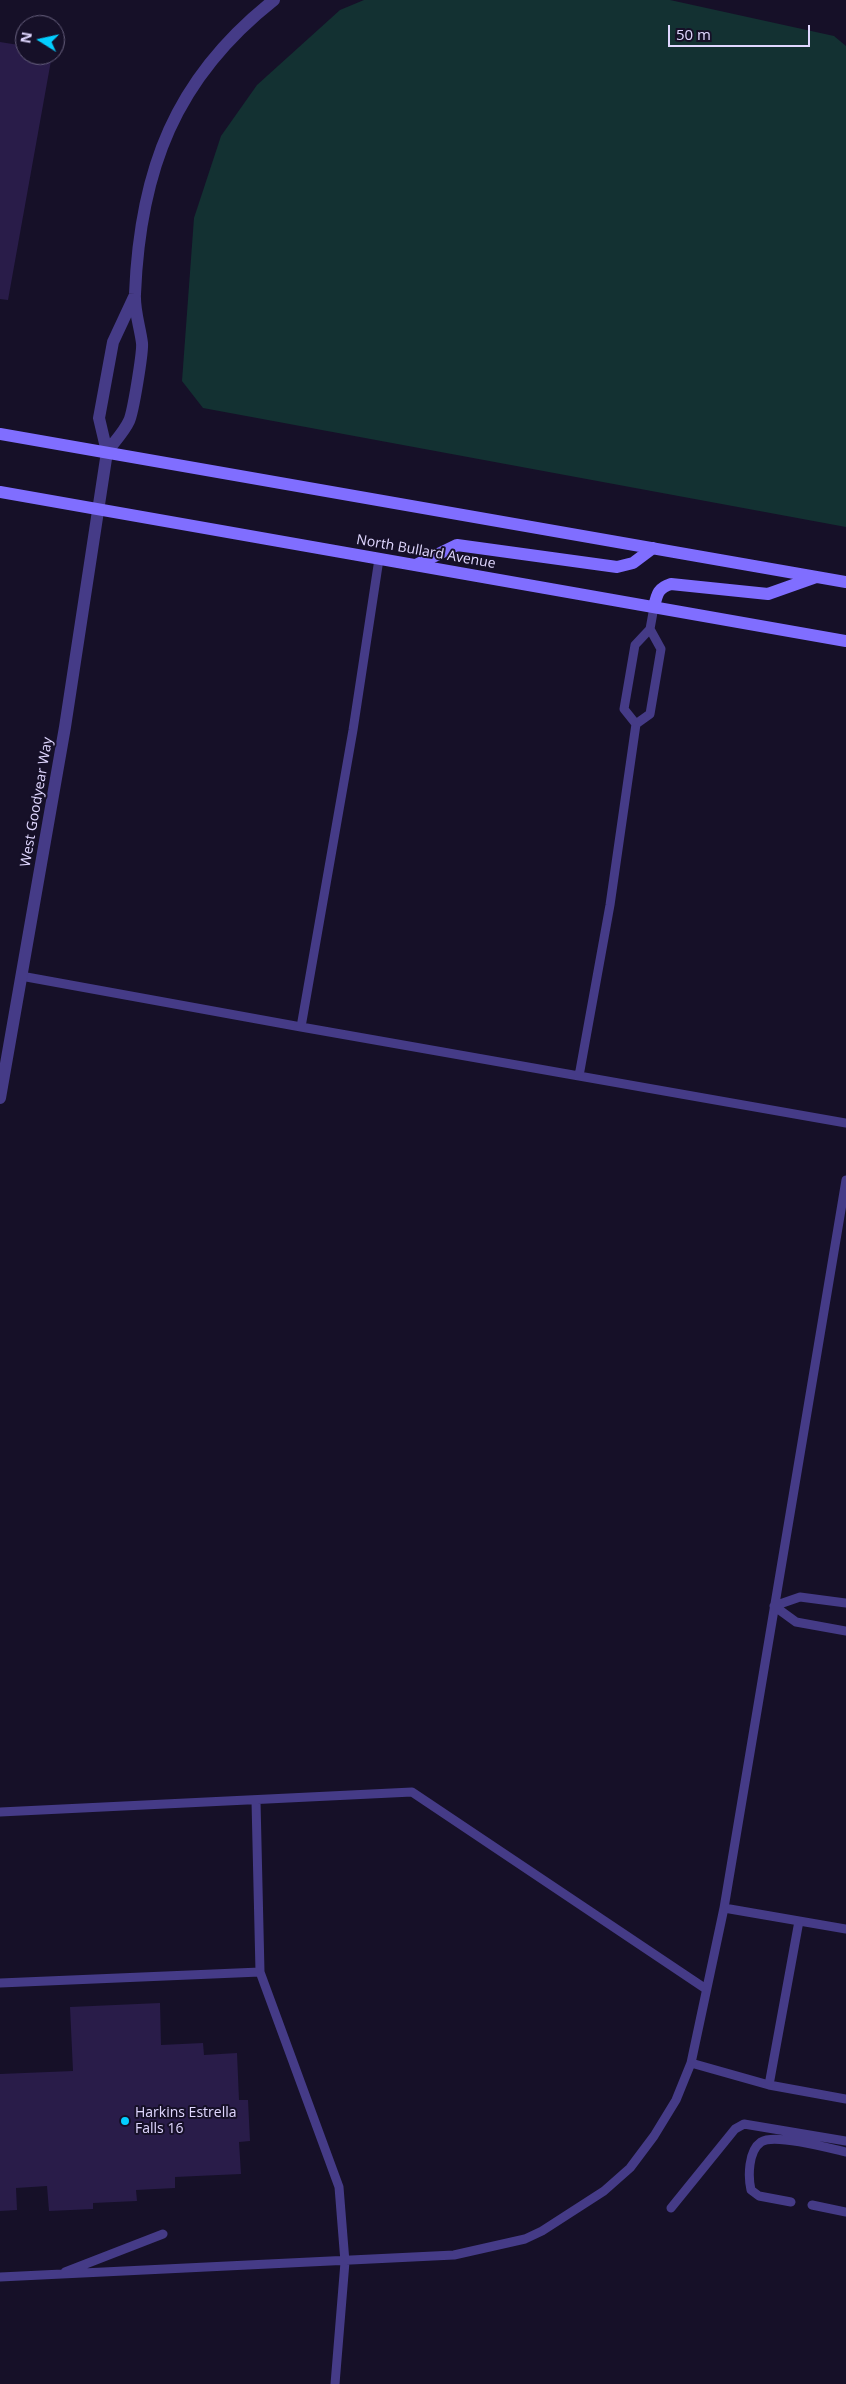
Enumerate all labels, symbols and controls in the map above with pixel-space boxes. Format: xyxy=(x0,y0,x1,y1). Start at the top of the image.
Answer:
north arrow xyxy=(15,15,65,65)
scale bar xyxy=(671,15,814,47)
text: 50 m xyxy=(676,24,711,44)
text: N xyxy=(15,30,36,45)
street label: North Bullard Avenue xyxy=(355,531,497,573)
street label: West Goodyear Way xyxy=(17,736,57,868)
place label: Harkins Estrella Falls 16 xyxy=(135,2105,236,2138)
marker: Harkins Estrella Falls 16 xyxy=(119,2115,131,2127)

